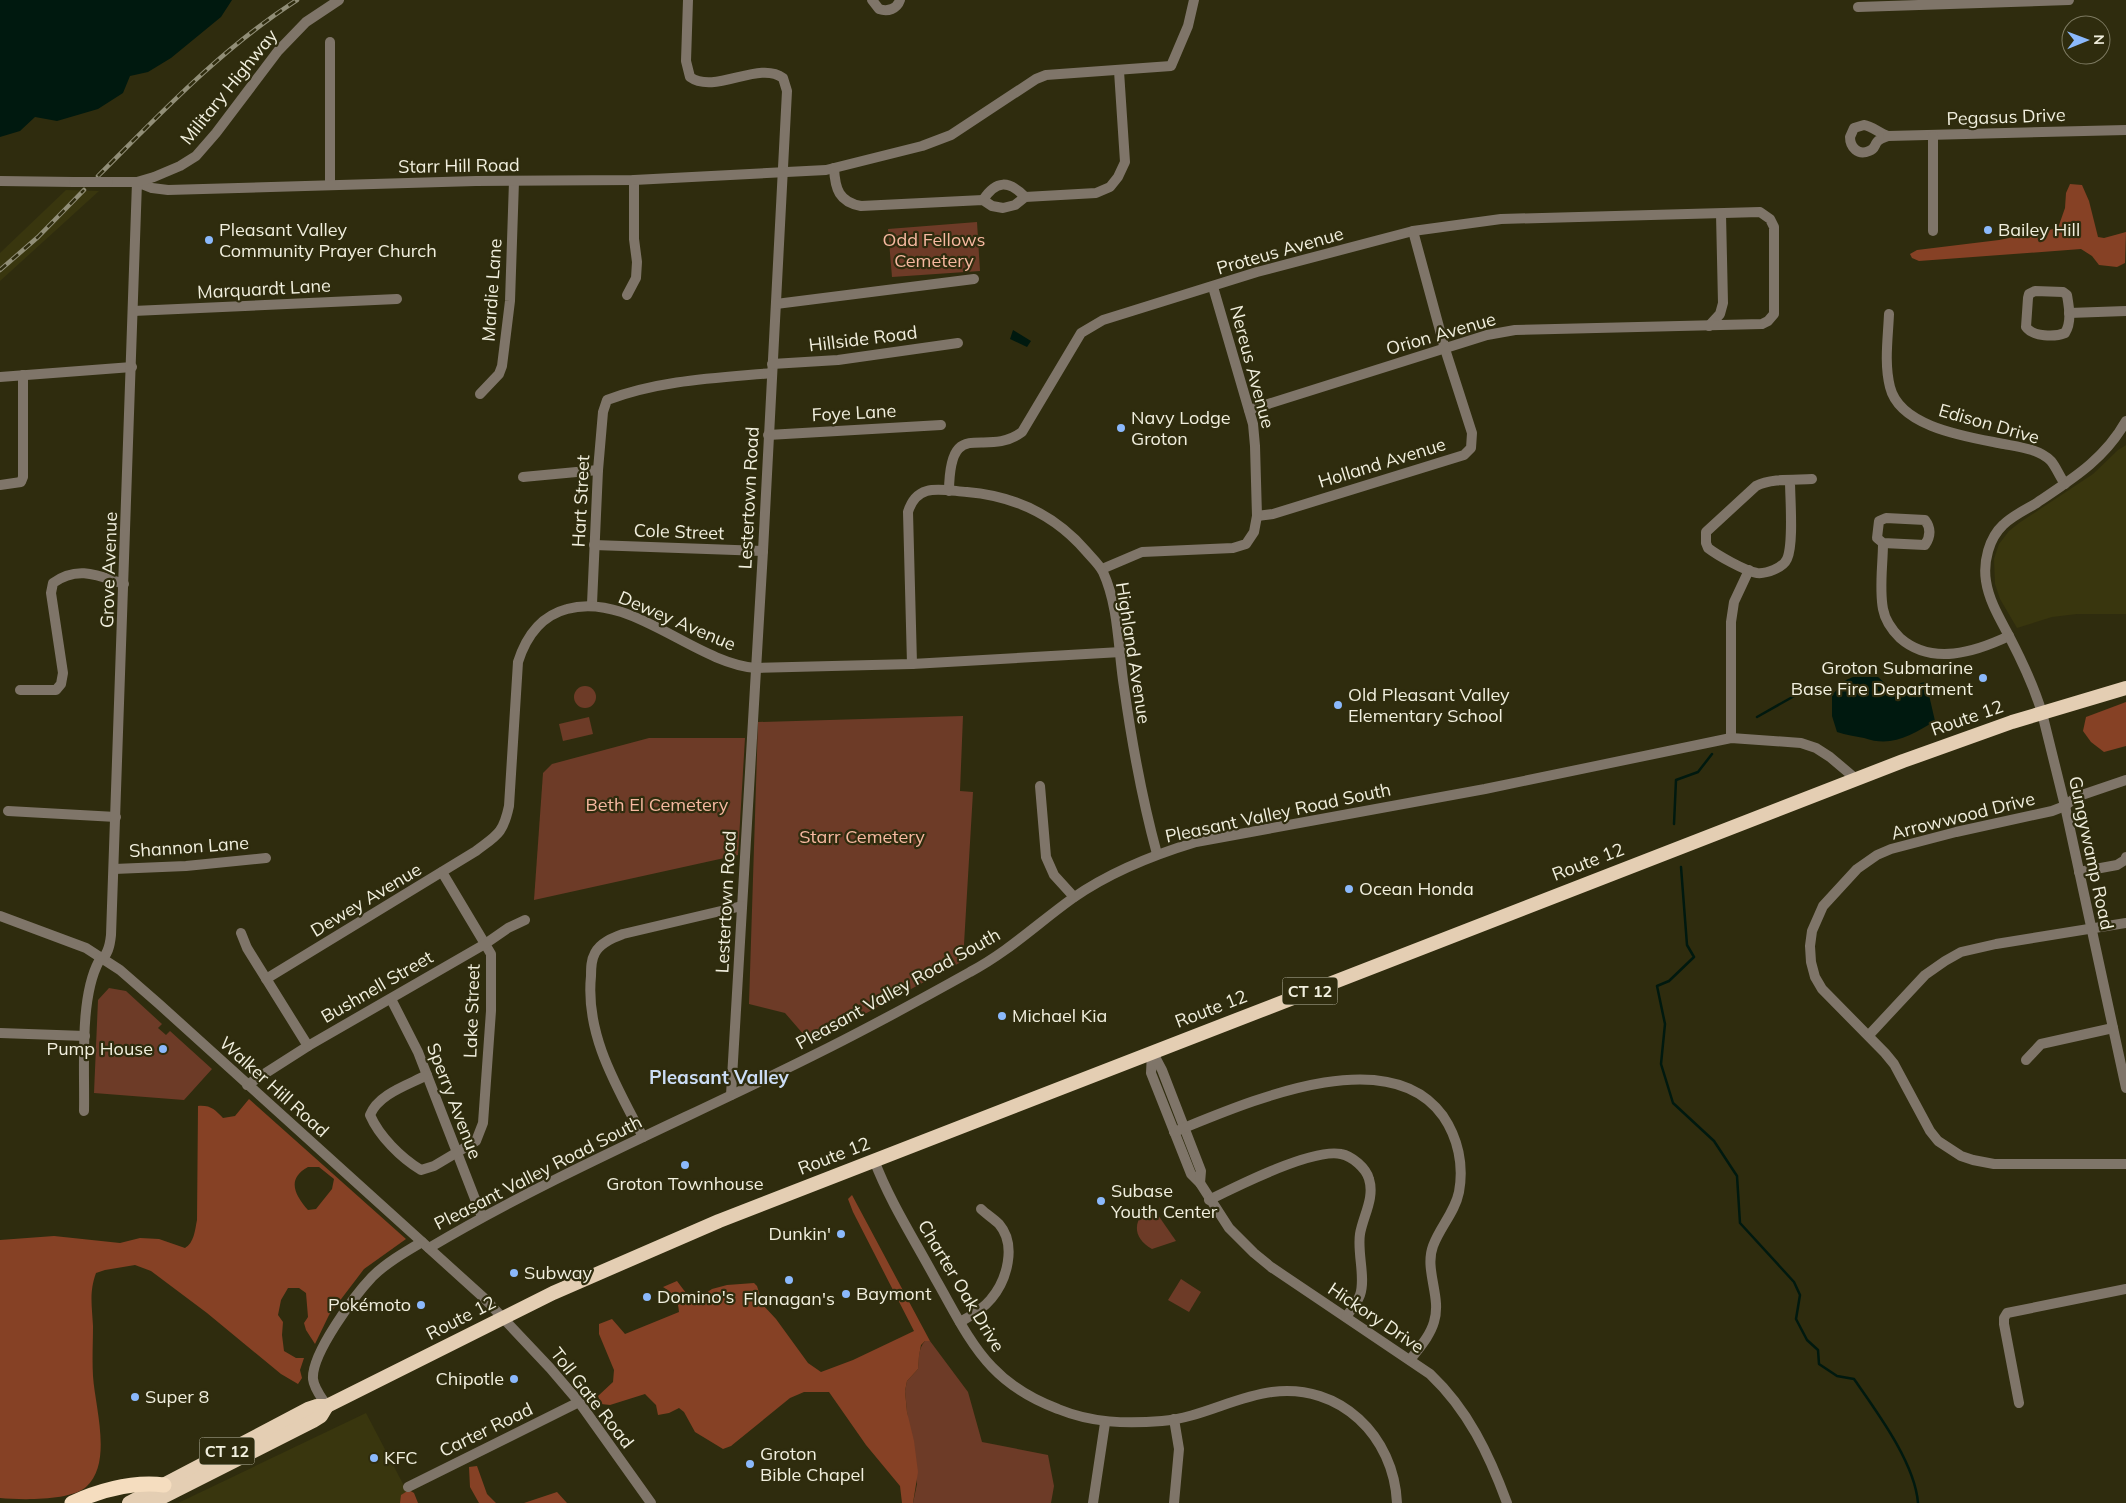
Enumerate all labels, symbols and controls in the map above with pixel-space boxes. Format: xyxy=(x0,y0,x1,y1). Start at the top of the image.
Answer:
north arrow xyxy=(2061,15,2111,65)
street label: Military Highway xyxy=(175,24,282,149)
text: N xyxy=(2090,34,2108,45)
street label: Pegasus Drive xyxy=(1946,103,2066,130)
street label: Starr Hill Road xyxy=(398,153,520,178)
place label: Pleasant Valley Community Prayer Church xyxy=(219,218,437,262)
place label: Bailey Hill xyxy=(1998,218,2080,241)
street label: Proteus Avenue xyxy=(1214,221,1346,280)
marker: Bailey Hill xyxy=(1982,224,1994,236)
park label: Odd Fellows Cemetery xyxy=(883,228,985,272)
marker: Pleasant Valley Community Prayer Church xyxy=(203,234,215,246)
street label: Mardie Lane xyxy=(476,238,507,342)
street label: Marquardt Lane xyxy=(197,274,331,303)
street label: Nereus Avenue xyxy=(1225,303,1280,431)
street label: Orion Avenue xyxy=(1383,307,1498,360)
street label: Hillside Road xyxy=(807,320,919,357)
street label: Edison Drive xyxy=(1936,398,2042,449)
street label: Foye Lane xyxy=(811,399,897,426)
place label: Navy Lodge Groton xyxy=(1131,406,1231,450)
marker: Navy Lodge Groton xyxy=(1115,422,1127,434)
street label: Lestertown Road xyxy=(733,426,764,570)
street label: Holland Avenue xyxy=(1315,432,1448,493)
street label: Hart Street xyxy=(567,454,594,548)
street label: Grove Avenue xyxy=(95,511,122,629)
street label: Cole Street xyxy=(633,518,725,545)
street label: Highland Avenue xyxy=(1111,580,1156,725)
street label: Dewey Avenue xyxy=(615,585,739,656)
place label: Groton Submarine Base Fire Department xyxy=(1791,656,1973,700)
marker: Groton Submarine Base Fire Department xyxy=(1977,672,1989,684)
place label: Old Pleasant Valley Elementary School xyxy=(1348,683,1510,727)
street label: Route 12 xyxy=(1928,694,2006,741)
marker: Old Pleasant Valley Elementary School xyxy=(1332,699,1344,711)
street label: Gungywamp Road xyxy=(2064,774,2119,932)
street label: Pleasant Valley Road South xyxy=(1163,777,1393,848)
street label: Arrowwood Drive xyxy=(1889,787,2037,844)
park label: Beth El Cemetery xyxy=(586,793,729,816)
park label: Starr Cemetery xyxy=(799,825,925,848)
street label: Lestertown Road xyxy=(710,830,741,974)
street label: Shannon Lane xyxy=(128,831,250,862)
street label: Route 12 xyxy=(1549,837,1627,886)
street label: Dewey Avenue xyxy=(306,857,425,942)
place label: Ocean Honda xyxy=(1359,877,1474,900)
marker: Ocean Honda xyxy=(1343,883,1355,895)
street label: Pleasant Valley Road South xyxy=(791,923,1004,1054)
street label: Bushnell Street xyxy=(317,945,437,1028)
street label: Lake Street xyxy=(458,964,485,1058)
road number: CT 12 xyxy=(1282,978,1338,1004)
street label: Route 12 xyxy=(1172,984,1250,1033)
place label: Michael Kia xyxy=(1012,1004,1107,1027)
marker: Michael Kia xyxy=(996,1010,1008,1022)
street label: Walker Hill Road xyxy=(215,1031,334,1142)
place label: Pump House xyxy=(47,1037,153,1060)
street label: Sperry Avenue xyxy=(422,1040,487,1162)
marker: Pump House xyxy=(157,1043,169,1055)
district label: Pleasant Valley xyxy=(649,1065,790,1089)
street label: Pleasant Valley Road South xyxy=(430,1110,646,1235)
street label: Route 12 xyxy=(795,1131,873,1180)
marker: Groton Townhouse xyxy=(679,1159,691,1171)
place label: Groton Townhouse xyxy=(606,1172,764,1195)
place label: Subase Youth Center xyxy=(1110,1179,1218,1223)
marker: Subase Youth Center xyxy=(1095,1195,1107,1207)
street label: Charter Oak Drive xyxy=(913,1216,1010,1356)
place label: Dunkin' xyxy=(769,1222,831,1245)
marker: Dunkin' xyxy=(835,1228,847,1240)
place label: Subway xyxy=(524,1261,592,1284)
marker: Subway xyxy=(508,1267,520,1279)
marker: Flanagan's xyxy=(783,1274,795,1286)
street label: Hickory Drive xyxy=(1324,1277,1429,1358)
place label: Baymont xyxy=(856,1282,931,1305)
place label: Domino's xyxy=(657,1285,735,1308)
place label: Flanagan's xyxy=(743,1287,835,1310)
marker: Baymont xyxy=(840,1288,852,1300)
street label: Route 12 xyxy=(422,1290,500,1345)
marker: Domino's xyxy=(641,1291,653,1303)
place label: Pokémoto xyxy=(328,1293,411,1316)
marker: Pokémoto xyxy=(415,1299,427,1311)
street label: Toll Gate Road xyxy=(546,1343,639,1453)
place label: Chipotle xyxy=(435,1367,504,1390)
marker: Chipotle xyxy=(508,1373,520,1385)
place label: Super 8 xyxy=(145,1385,209,1408)
marker: Super 8 xyxy=(129,1391,141,1403)
street label: Carter Road xyxy=(435,1397,536,1462)
road number: CT 12 xyxy=(200,1438,254,1464)
place label: Groton Bible Chapel xyxy=(760,1442,865,1486)
place label: KFC xyxy=(384,1446,418,1469)
marker: KFC xyxy=(368,1452,380,1464)
marker: Groton Bible Chapel xyxy=(744,1458,756,1470)

